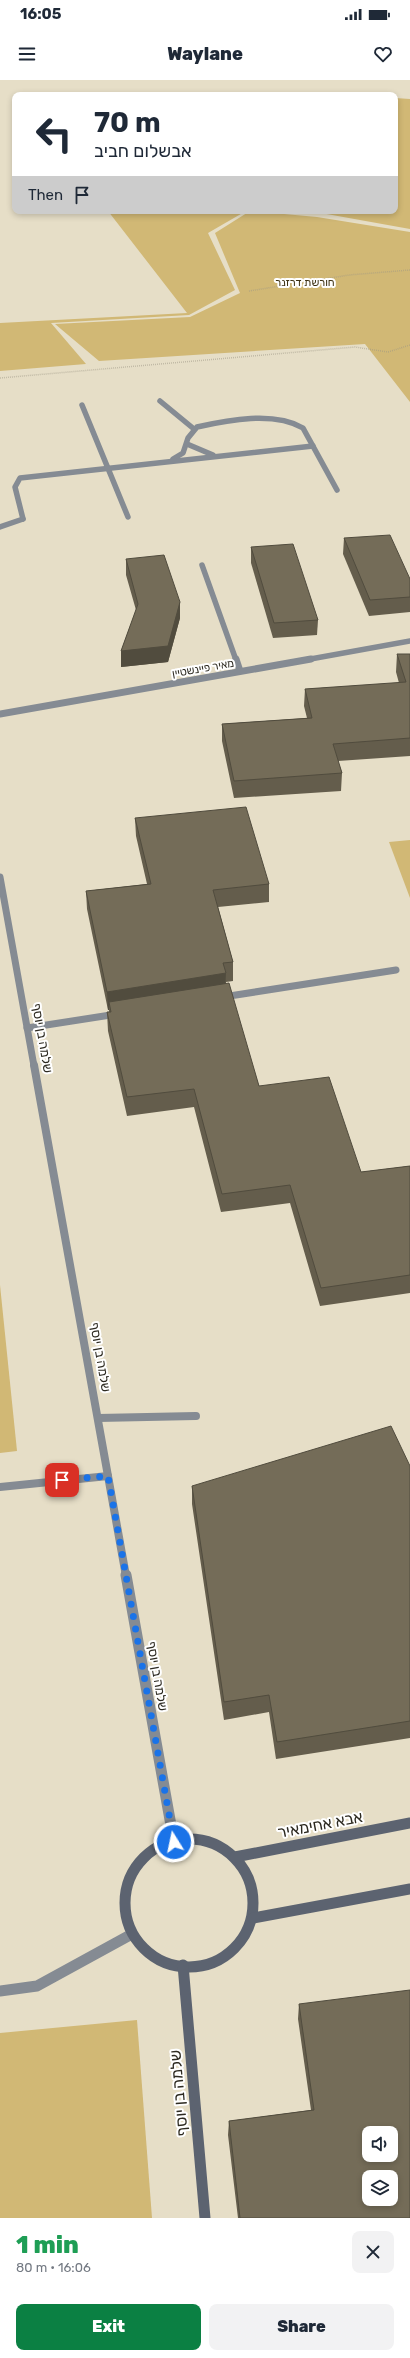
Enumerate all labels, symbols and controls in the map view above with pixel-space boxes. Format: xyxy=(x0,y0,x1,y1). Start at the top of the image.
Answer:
text: 16:05 xyxy=(20,5,62,23)
icon: menu xyxy=(16,43,38,65)
text: Waylane xyxy=(167,43,243,65)
icon: heart xyxy=(372,43,394,65)
text: 70 m xyxy=(94,106,161,139)
icon: left xyxy=(28,108,80,160)
text: אבשלום חביב xyxy=(94,140,192,162)
icon: arrive xyxy=(71,184,93,206)
text: Then xyxy=(28,186,63,204)
park label: חורשת דרזנר xyxy=(275,276,335,289)
street label: מאיר פיינשטיין xyxy=(171,657,235,680)
street label: שלמה בן יוסף xyxy=(29,1002,56,1074)
street label: שלמה בן יוסף xyxy=(87,1321,114,1393)
pin xyxy=(45,1463,79,1497)
icon: arrive xyxy=(51,1469,73,1491)
street label: שלמה בן יוסף xyxy=(144,1640,171,1712)
street label: אבא אחימאיר xyxy=(276,1807,364,1842)
position arrow xyxy=(153,1821,195,1863)
street label: שלמה בן יוסף xyxy=(165,2049,192,2137)
map controls xyxy=(362,2126,398,2206)
button: sound xyxy=(362,2126,398,2162)
button: layers xyxy=(362,2170,398,2206)
text: 1 min xyxy=(16,2231,79,2259)
button: close xyxy=(352,2231,394,2273)
text: 80 m · 16:06 xyxy=(16,2260,91,2275)
button: Exit xyxy=(16,2304,201,2350)
button: Share xyxy=(209,2304,394,2350)

